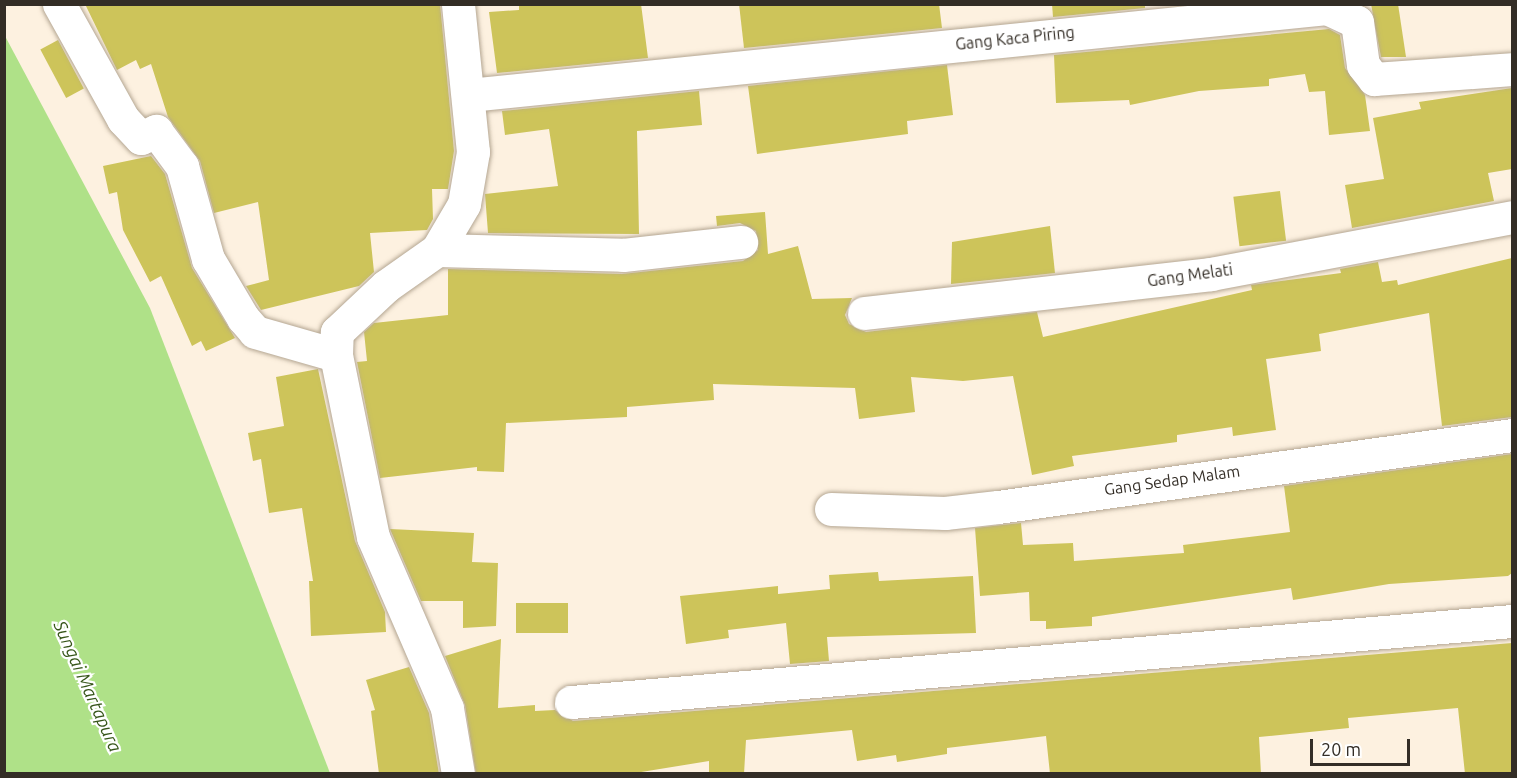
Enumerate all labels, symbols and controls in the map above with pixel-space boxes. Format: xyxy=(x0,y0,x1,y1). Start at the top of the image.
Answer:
street label: Gang Kaca Piring xyxy=(954,22,1076,54)
street label: Gang Melati xyxy=(1146,259,1234,291)
street label: Gang Sedap Malam xyxy=(1103,461,1241,499)
water label: Sungai Martapura xyxy=(49,617,127,755)
scale bar xyxy=(1313,727,1414,765)
text: 20 m xyxy=(1321,739,1361,759)

